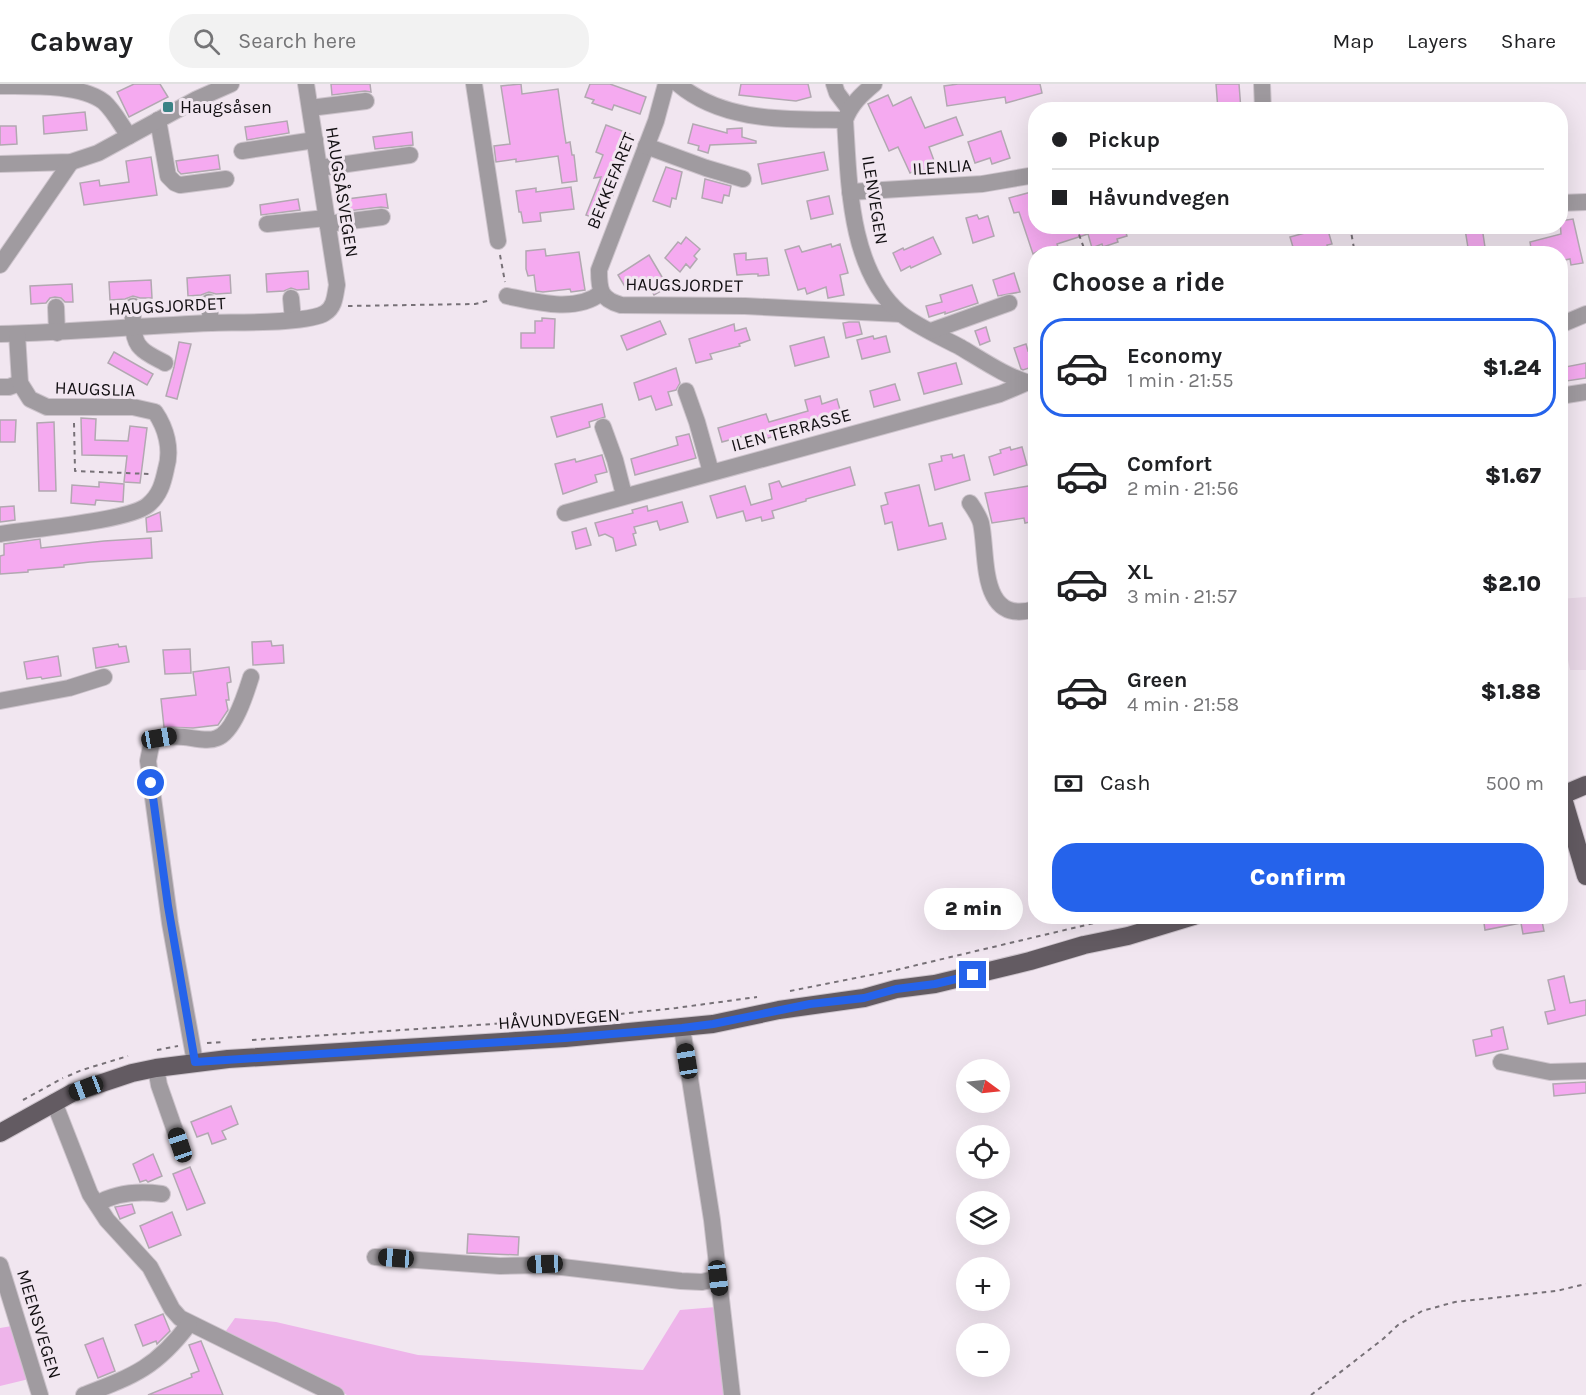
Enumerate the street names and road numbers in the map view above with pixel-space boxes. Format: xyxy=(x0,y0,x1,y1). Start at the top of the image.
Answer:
street label: HAUGSÅSVEGEN xyxy=(321,125,363,259)
street label: BEKKEFARET xyxy=(582,130,640,232)
street label: ILENVEGEN xyxy=(857,154,893,246)
street label: ILENLIA xyxy=(911,154,973,180)
street label: HAUGSJORDET xyxy=(625,273,743,297)
street label: HAUGSJORDET xyxy=(108,292,226,320)
street label: HAUGSLIA xyxy=(54,377,136,401)
street label: ILEN TERRASSE xyxy=(728,403,854,457)
street label: HÅVUNDVEGEN xyxy=(497,1004,621,1034)
street label: MEENSVEGEN xyxy=(12,1267,66,1381)

